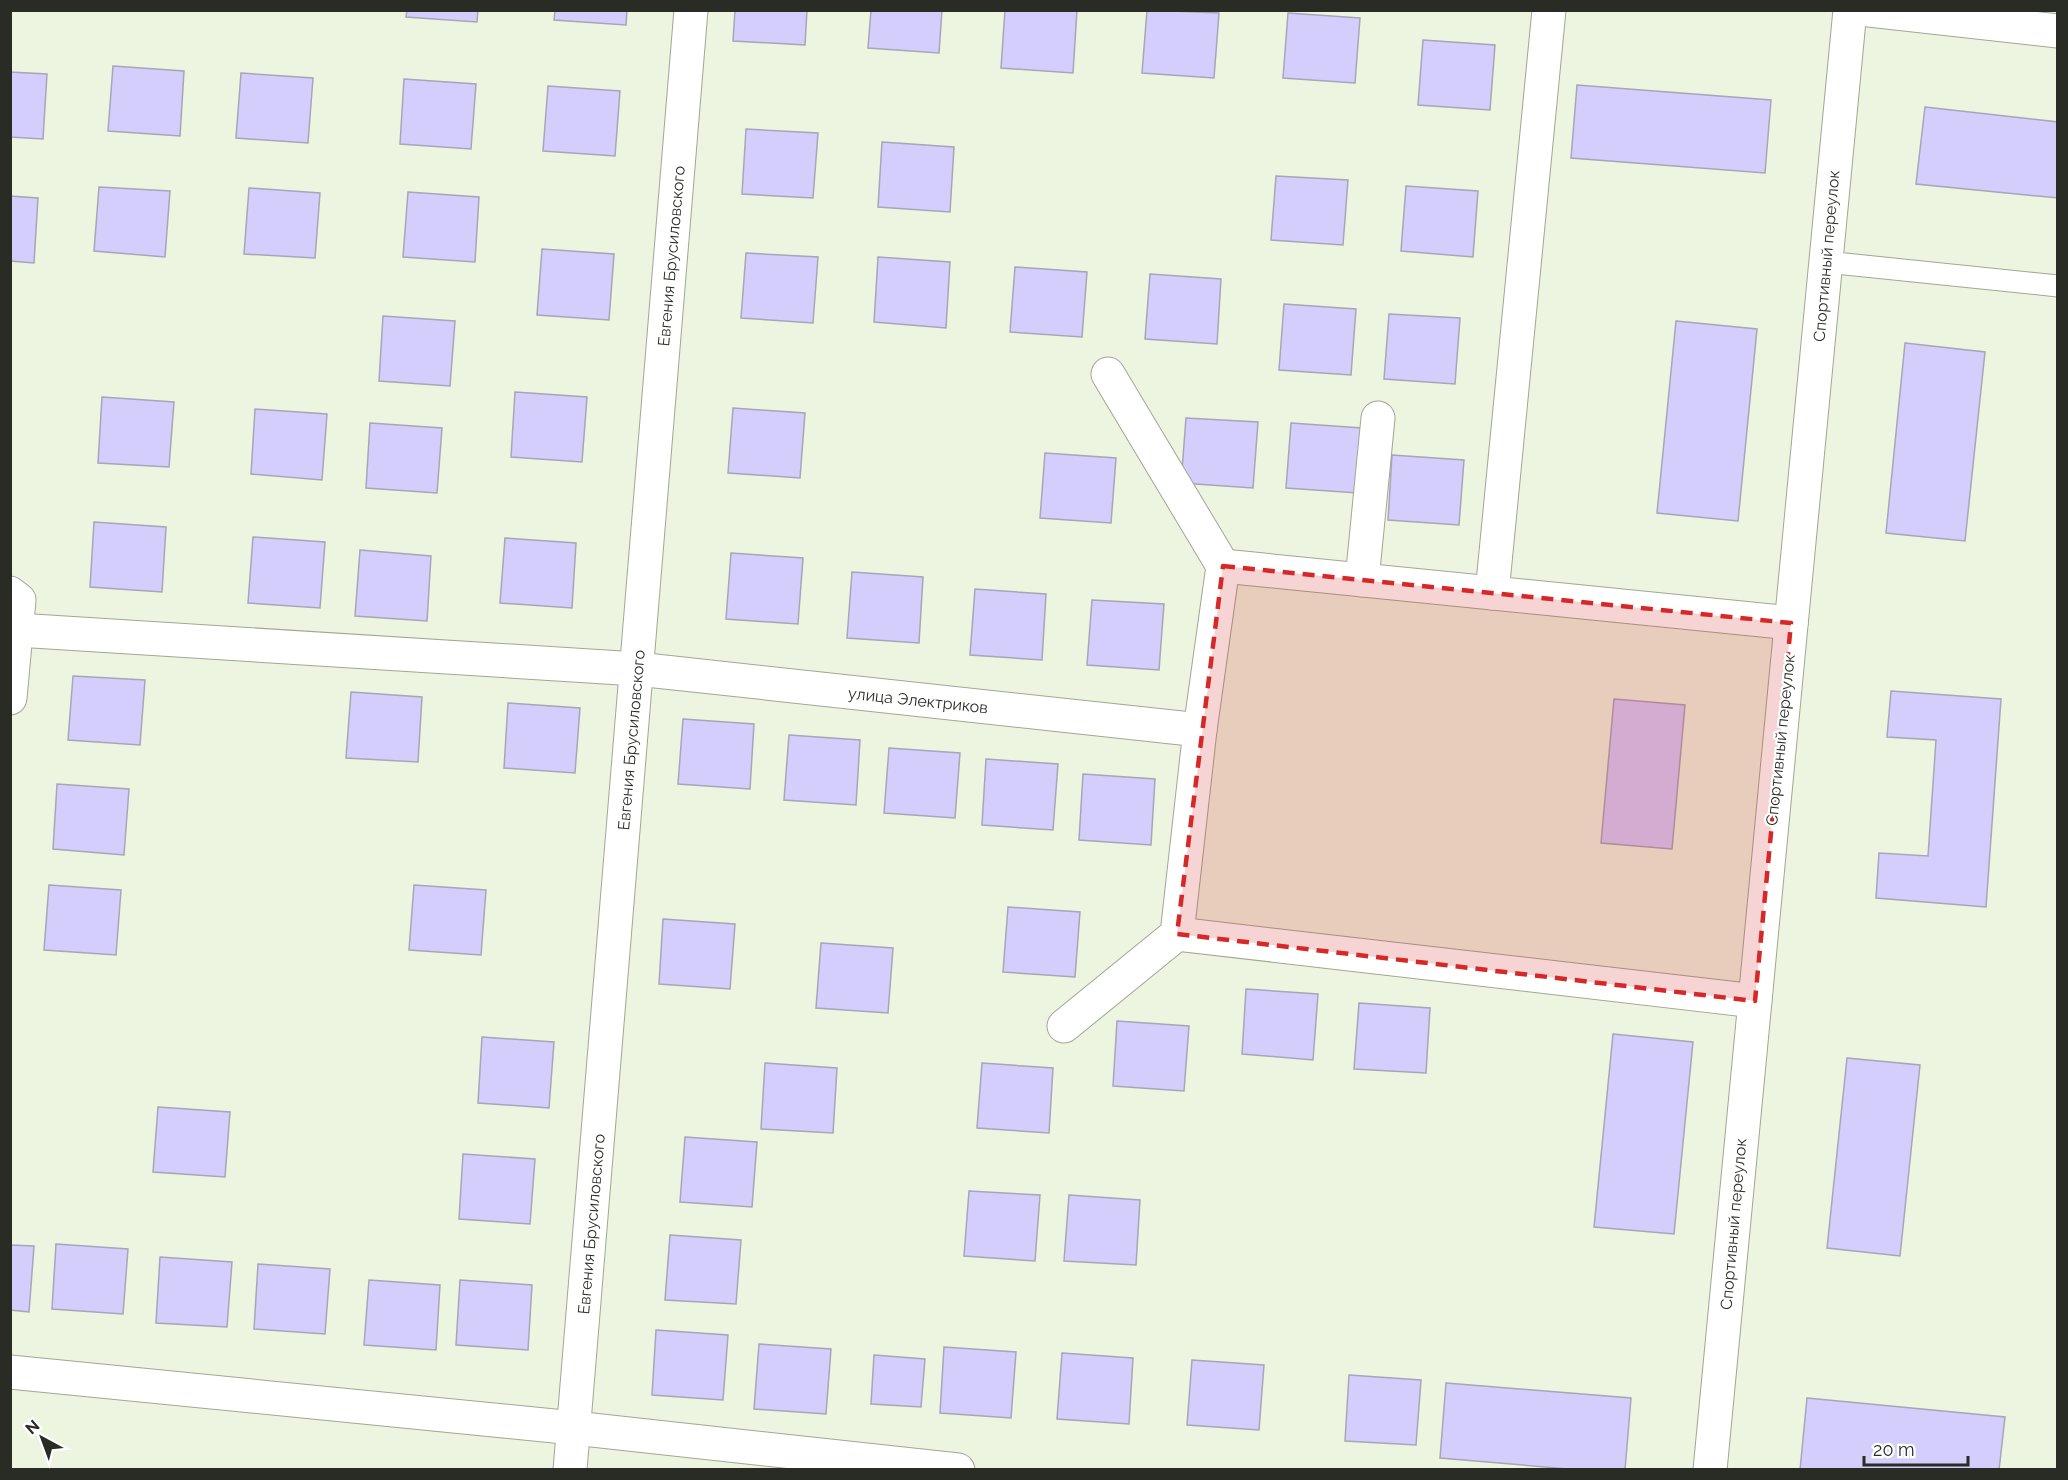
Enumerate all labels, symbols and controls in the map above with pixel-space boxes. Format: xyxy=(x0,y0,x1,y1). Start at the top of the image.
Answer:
street label: Евгения Брусиловского xyxy=(654,165,689,347)
street label: Спортивный переулок xyxy=(1810,170,1843,343)
street label: Евгения Брусиловского xyxy=(614,649,649,831)
street label: Спортивный переулок xyxy=(1762,654,1799,827)
street label: улица Электриков xyxy=(847,684,989,717)
street label: Евгения Брусиловского xyxy=(574,1133,609,1315)
street label: Спортивный переулок xyxy=(1717,1138,1750,1311)
north arrow xyxy=(12,1408,72,1468)
text: N xyxy=(22,1416,43,1438)
scale bar xyxy=(1864,1429,1968,1467)
text: 20 m xyxy=(1873,1439,1915,1460)

